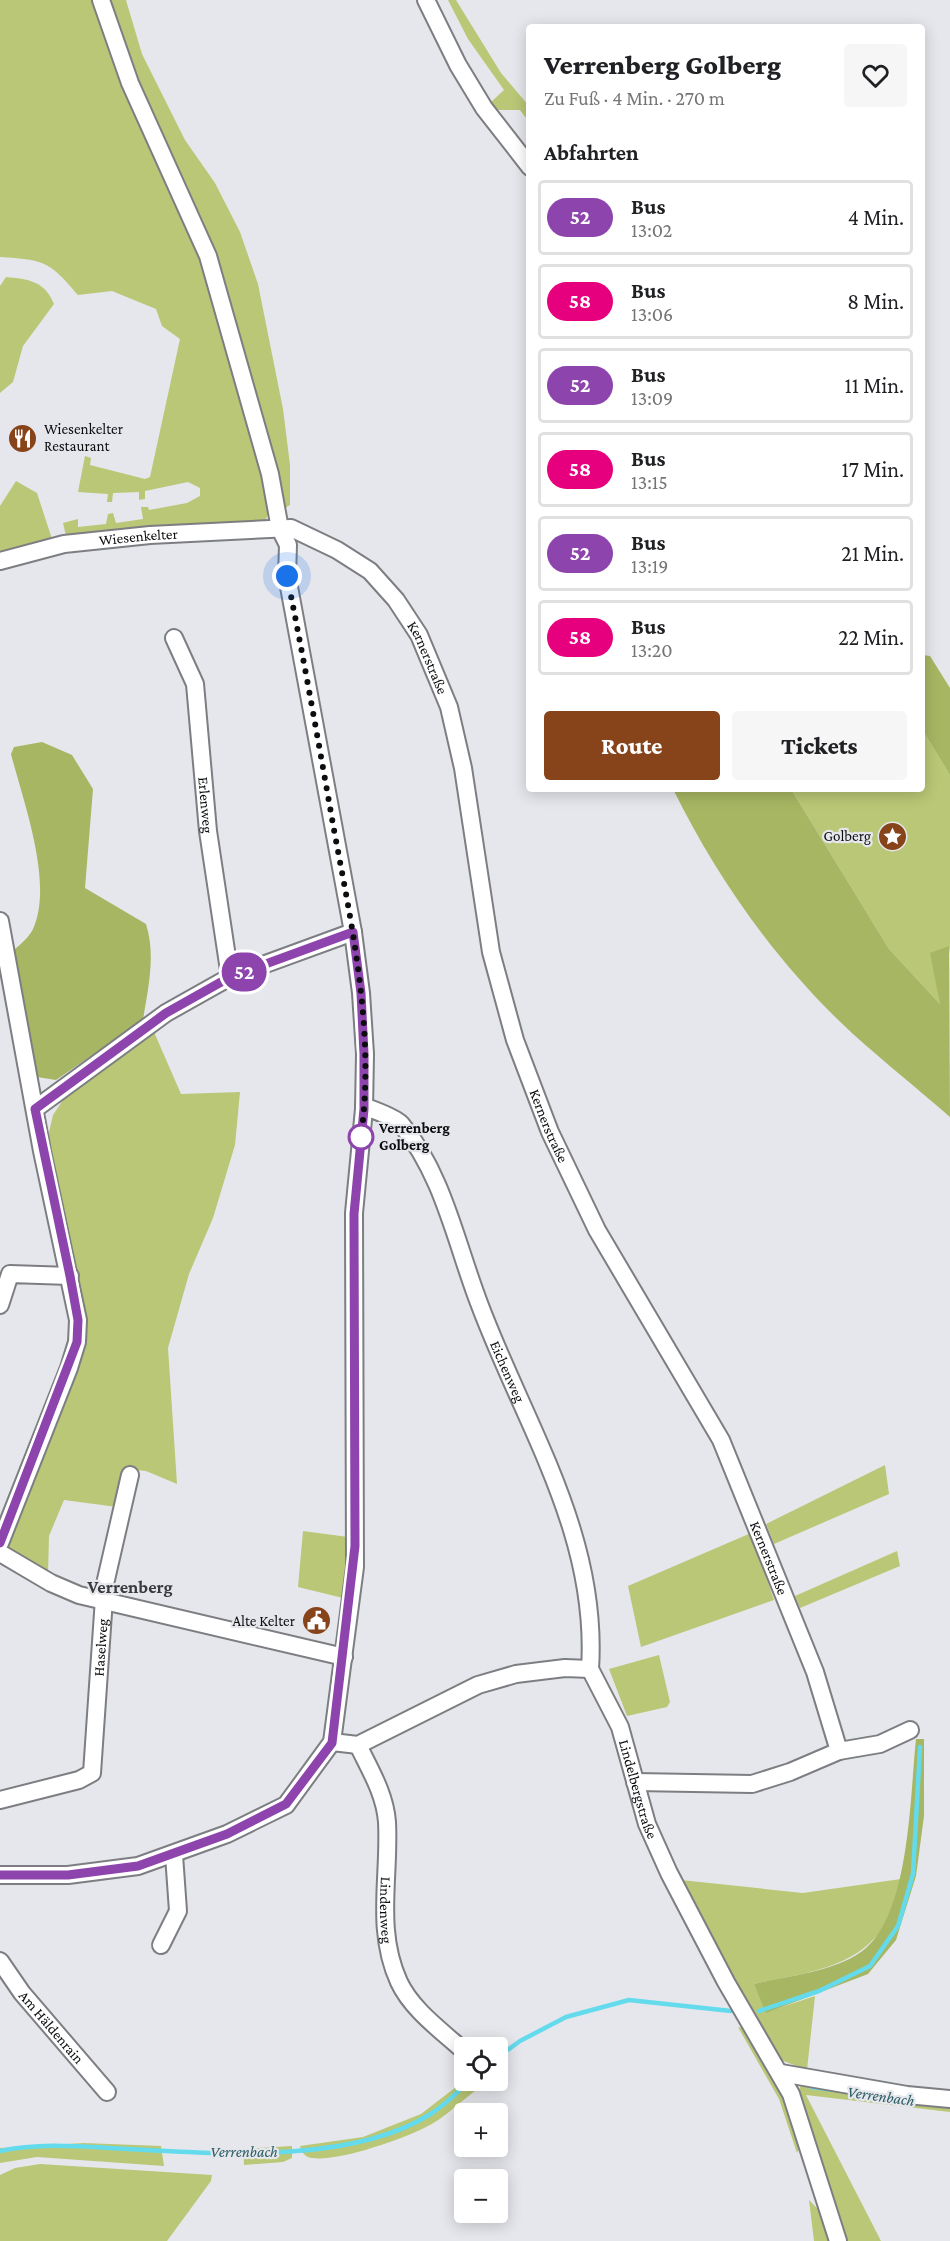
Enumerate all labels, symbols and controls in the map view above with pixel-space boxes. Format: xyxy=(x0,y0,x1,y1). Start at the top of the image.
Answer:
button: heart xyxy=(844,44,907,107)
text: Verrenberg Golberg xyxy=(544,49,781,80)
text: Zu Fuß · 4 Min. · 270 m xyxy=(544,87,725,109)
text: Abfahrten xyxy=(544,140,639,165)
text: Bus xyxy=(631,194,665,219)
text: 52 xyxy=(570,205,590,229)
text: 4 Min. xyxy=(848,205,904,230)
text: 13:02 xyxy=(631,219,672,241)
text: Bus xyxy=(631,278,665,303)
text: 58 xyxy=(569,289,591,313)
text: 8 Min. xyxy=(847,289,904,314)
text: 13:06 xyxy=(631,303,673,325)
text: Bus xyxy=(631,362,665,387)
text: 52 xyxy=(570,373,590,397)
text: 11 Min. xyxy=(844,373,904,398)
text: 13:09 xyxy=(631,387,673,409)
place label: Wiesenkelter Restaurant xyxy=(44,421,124,454)
restaurant icon: Wiesenkelter Restaurant xyxy=(7,422,39,454)
text: Bus xyxy=(631,446,665,471)
text: 58 xyxy=(569,457,591,481)
text: 17 Min. xyxy=(842,457,904,482)
text: 13:15 xyxy=(631,471,668,493)
street label: Wiesenkelter xyxy=(98,526,179,548)
text: Bus xyxy=(631,530,665,555)
text: 52 xyxy=(570,541,590,565)
text: 21 Min. xyxy=(841,541,904,566)
text: 13:19 xyxy=(631,555,669,577)
your location xyxy=(272,561,302,591)
text: Bus xyxy=(631,614,665,639)
street label: Kernerstraße xyxy=(404,618,451,697)
text: 58 xyxy=(569,625,591,649)
text: 22 Min. xyxy=(838,625,904,650)
text: 13:20 xyxy=(631,639,673,661)
button: Route xyxy=(544,711,720,780)
button: Tickets xyxy=(732,711,907,780)
street label: Erlenweg xyxy=(195,776,216,834)
place icon: Golberg xyxy=(876,820,908,852)
place label: Golberg xyxy=(824,828,871,845)
line badge: 52 xyxy=(217,952,271,992)
text: 52 xyxy=(234,960,254,984)
street label: Kernerstraße xyxy=(526,1087,572,1165)
place label: Verrenberg Golberg xyxy=(378,1120,450,1153)
marker: Verrenberg Golberg xyxy=(348,1124,374,1150)
street label: Eichenweg xyxy=(487,1338,528,1405)
street label: Kernerstraße xyxy=(747,1519,791,1598)
district label: Verrenberg xyxy=(87,1577,173,1597)
public building icon: Alte Kelter xyxy=(300,1605,332,1637)
place label: Alte Kelter xyxy=(233,1613,296,1629)
street label: Haselweg xyxy=(91,1618,112,1677)
street label: Lindelbergstraße xyxy=(616,1738,661,1842)
street label: Lindenweg xyxy=(377,1876,395,1945)
street label: Am Häldenrain xyxy=(16,1988,87,2067)
map controls xyxy=(454,2037,508,2223)
button: locate xyxy=(454,2037,508,2091)
water label: Verrenbach xyxy=(846,2083,916,2109)
button: + xyxy=(454,2103,508,2157)
water label: Verrenbach xyxy=(210,2143,278,2160)
button: − xyxy=(454,2169,508,2223)

